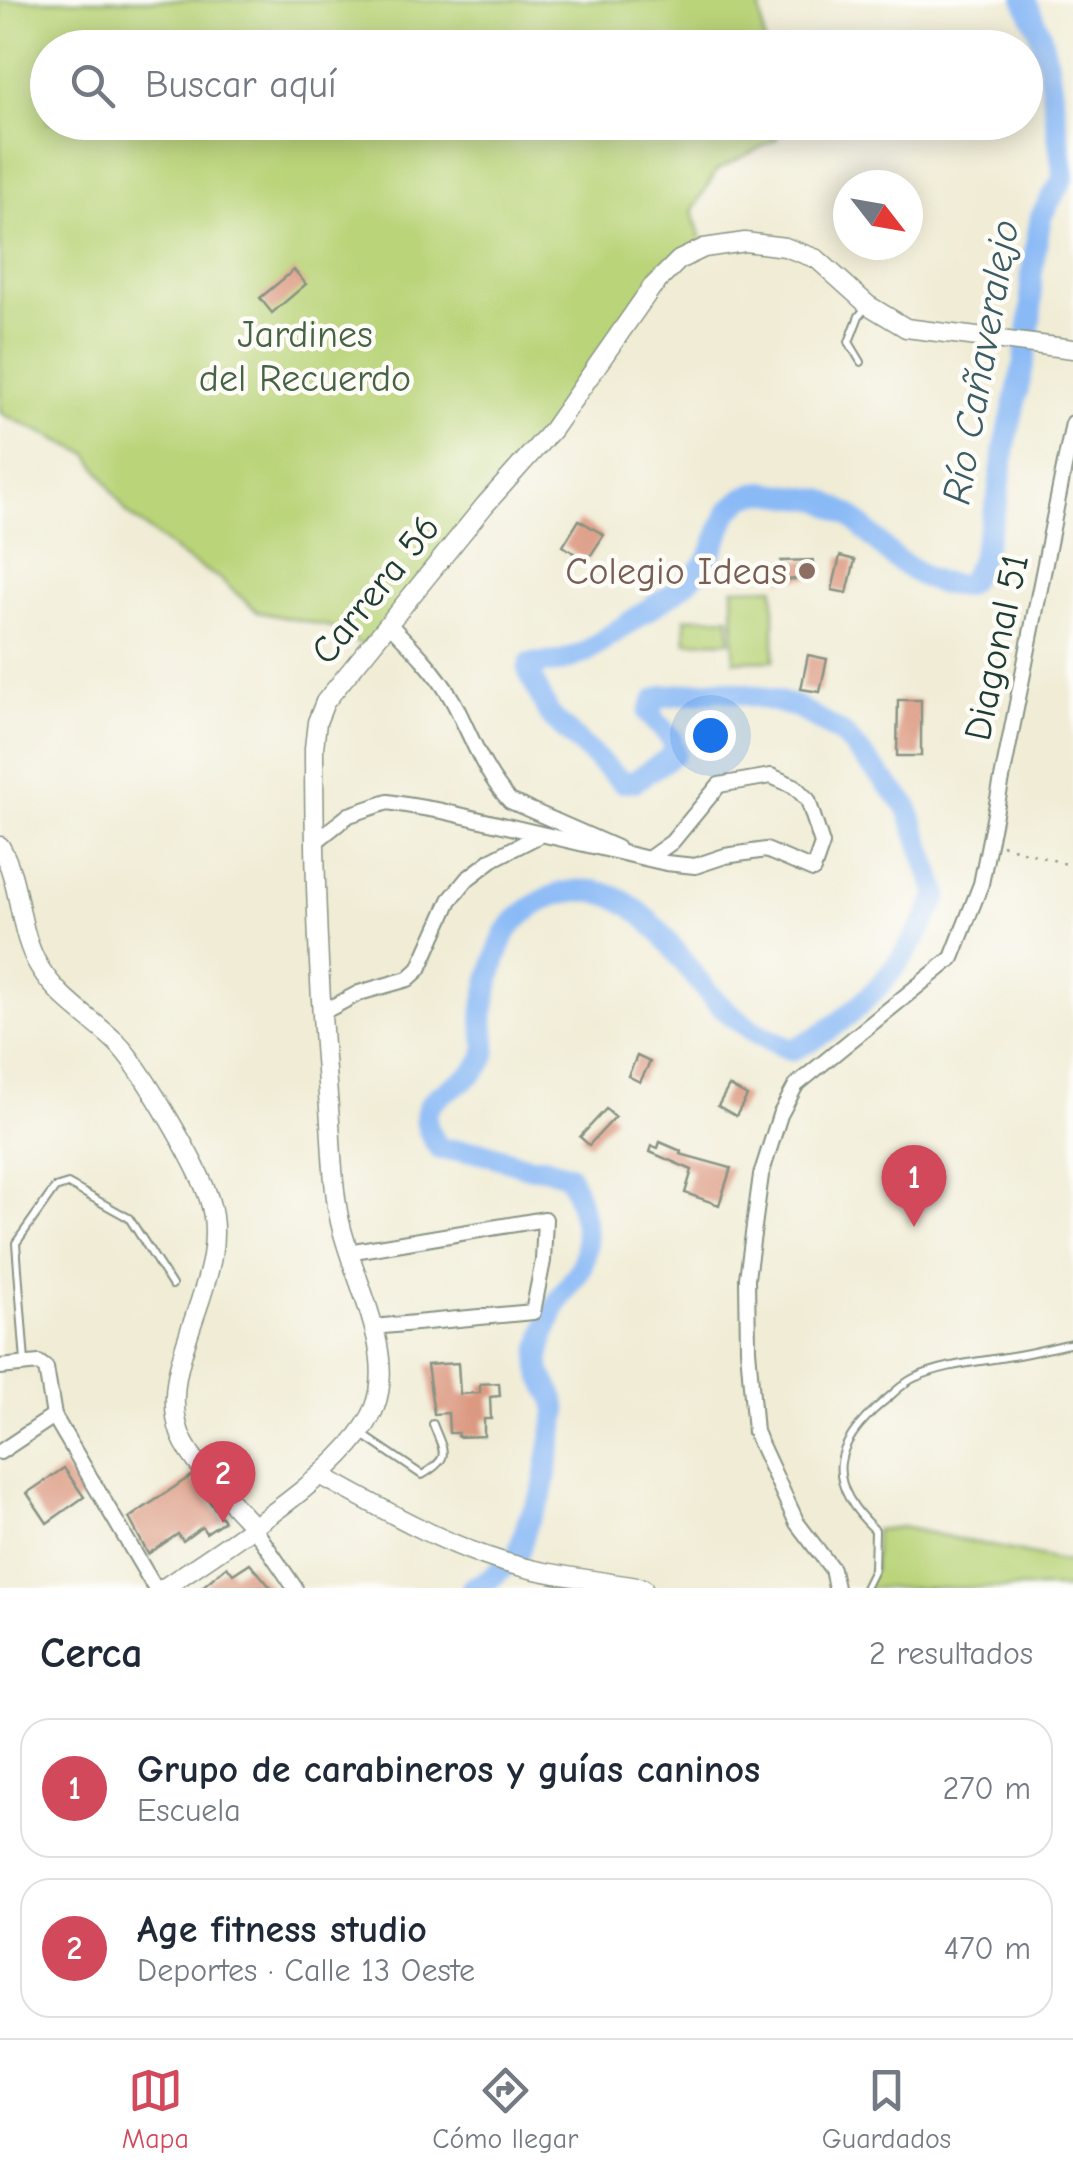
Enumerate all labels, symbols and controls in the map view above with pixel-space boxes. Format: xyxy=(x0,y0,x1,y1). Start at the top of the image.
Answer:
search box xyxy=(30,30,1043,140)
icon: search xyxy=(65,58,120,113)
text: Buscar aquí xyxy=(145,63,337,107)
north arrow xyxy=(833,170,923,260)
water label: Río Cañaveralejo xyxy=(933,217,1029,508)
park label: Jardines del Recuerdo xyxy=(199,313,411,401)
street label: Carrera 56 xyxy=(302,506,449,673)
place label: Colegio Ideas xyxy=(565,550,787,594)
street label: Diagonal 51 xyxy=(956,550,1038,745)
marker: Colegio Ideas xyxy=(796,560,818,582)
your location xyxy=(685,710,736,761)
pin: 1 xyxy=(882,1144,946,1227)
pin: 2 xyxy=(190,1440,256,1523)
text: Cerca xyxy=(40,1629,143,1678)
text: 2 resultados xyxy=(869,1635,1033,1672)
text: Grupo de carabineros y guías caninos xyxy=(137,1748,760,1792)
text: 1 xyxy=(68,1770,81,1807)
text: 270 m xyxy=(943,1770,1031,1807)
text: Escuela xyxy=(137,1792,241,1829)
text: Age fitness studio xyxy=(137,1908,427,1952)
text: 2 xyxy=(67,1930,82,1967)
text: 470 m xyxy=(944,1930,1031,1967)
text: Deportes · Calle 13 Oeste xyxy=(137,1952,475,1989)
tab: Mapa xyxy=(122,2063,189,2155)
tab: Cómo llegar xyxy=(432,2063,578,2155)
tab: Guardados xyxy=(822,2063,951,2155)

